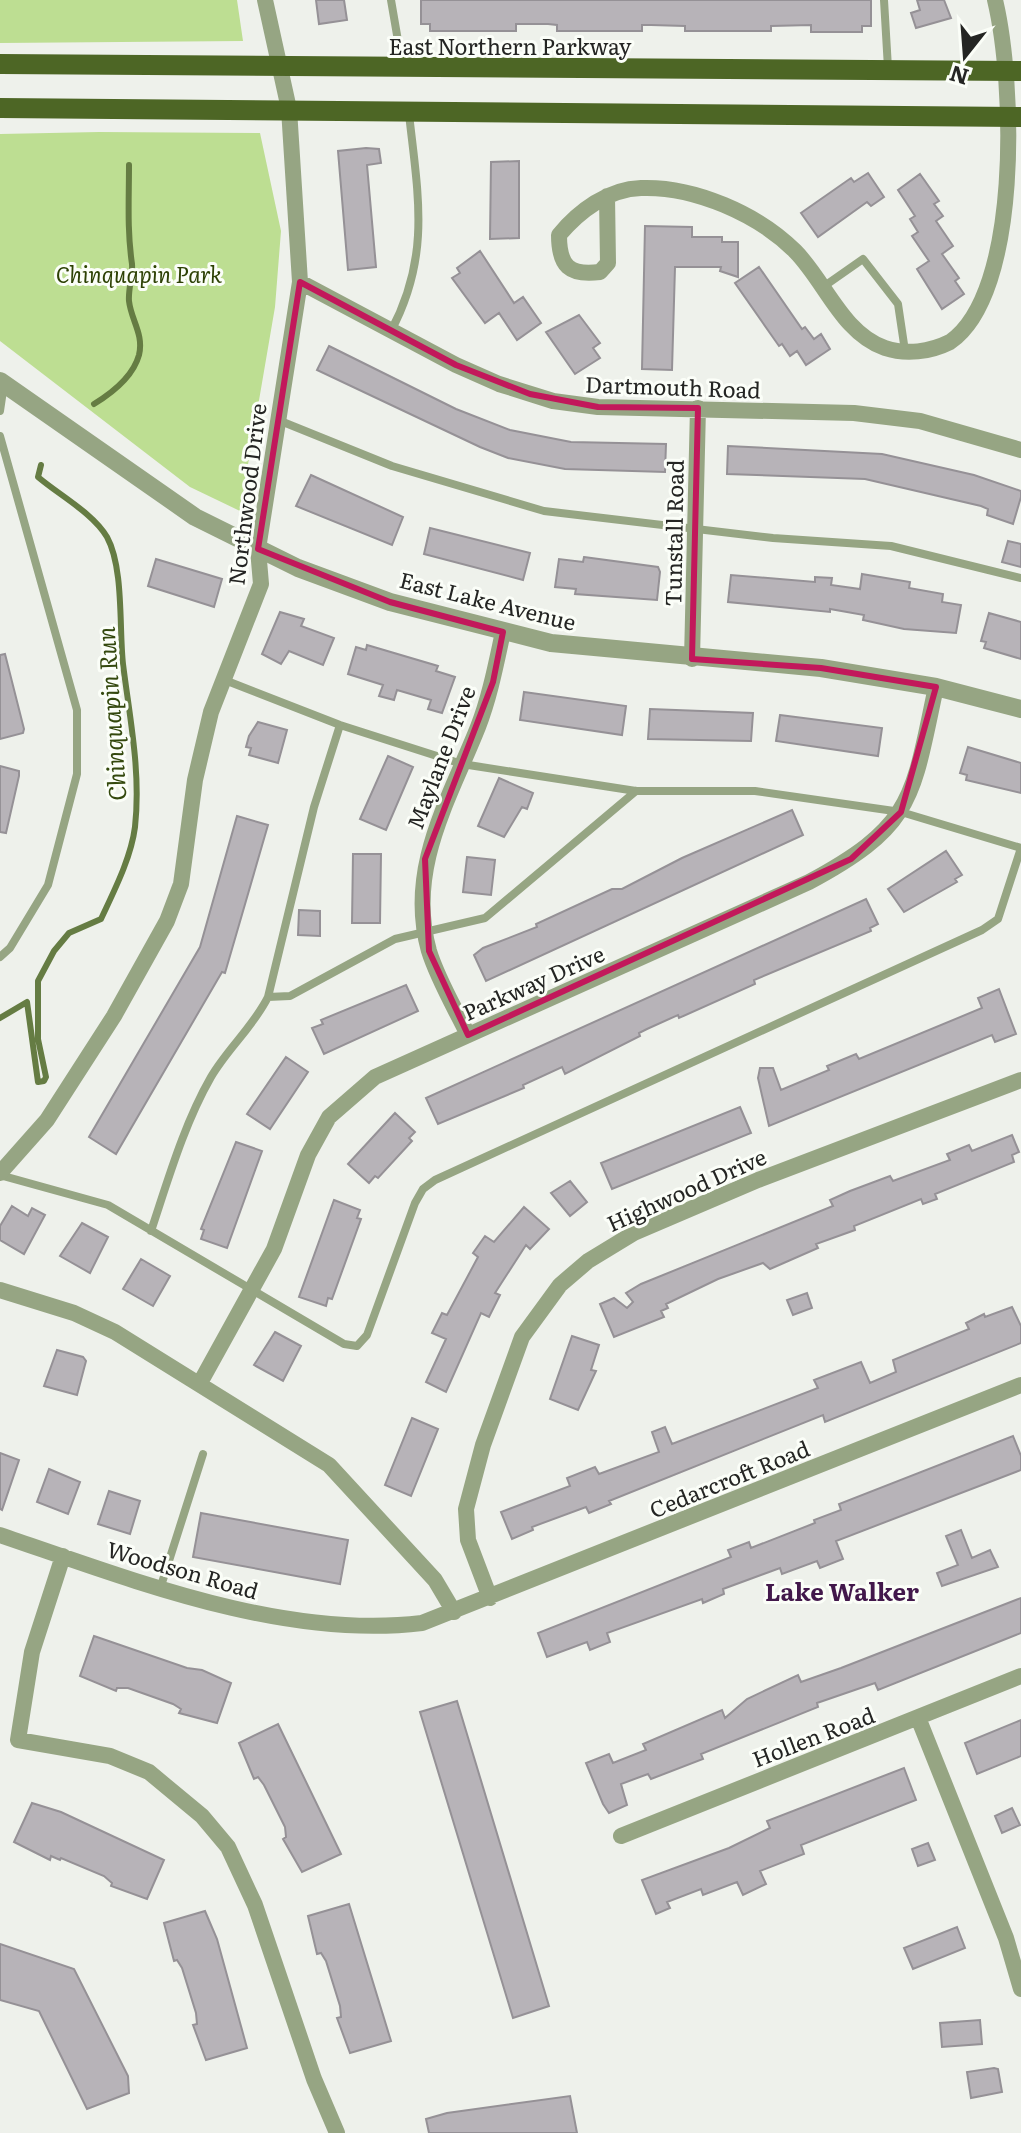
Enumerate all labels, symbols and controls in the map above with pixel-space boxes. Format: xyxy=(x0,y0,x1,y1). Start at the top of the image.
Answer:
north arrow xyxy=(925,16,1005,96)
street label: East Northern Parkway xyxy=(389,29,632,62)
text: N xyxy=(945,58,972,95)
park label: Chinquapin Park xyxy=(56,257,222,290)
street label: Dartmouth Road xyxy=(585,366,761,406)
street label: Northwood Drive xyxy=(218,401,274,587)
street label: Tunstall Road xyxy=(655,459,691,607)
street label: East Lake Avenue xyxy=(396,562,580,638)
water label: Chinquapin Run xyxy=(86,626,134,802)
street label: Maylane Drive xyxy=(397,680,483,834)
street label: Parkway Drive xyxy=(457,936,609,1028)
street label: Highwood Drive xyxy=(601,1139,771,1239)
street label: Cedarcroft Road xyxy=(644,1431,814,1525)
street label: Woodson Road xyxy=(103,1532,263,1606)
district label: Lake Walker xyxy=(765,1573,919,1608)
street label: Hollen Road xyxy=(747,1698,879,1774)

